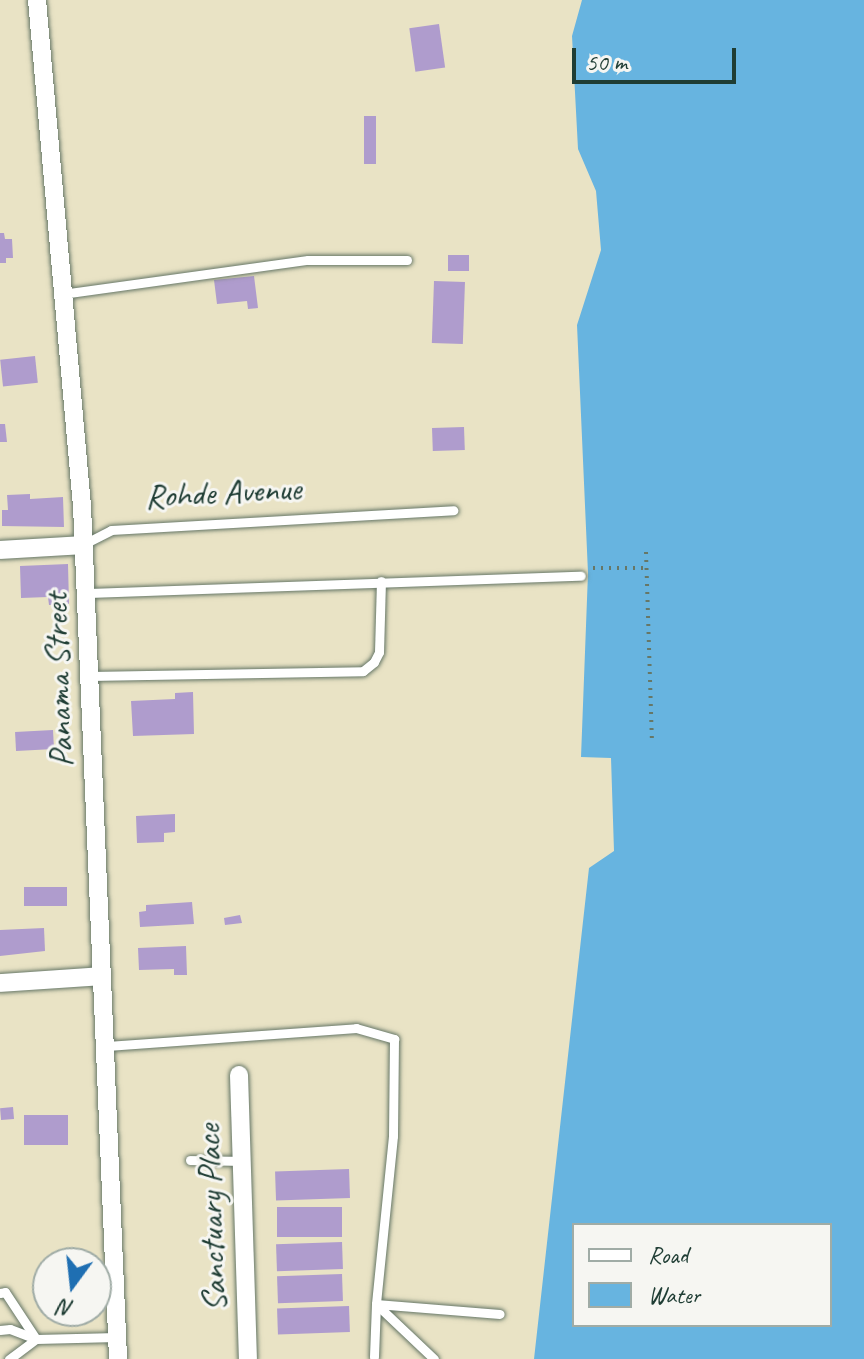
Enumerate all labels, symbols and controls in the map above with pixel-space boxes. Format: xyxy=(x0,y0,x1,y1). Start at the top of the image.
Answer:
scale bar xyxy=(576,32,740,82)
text: 50 m xyxy=(586,47,627,77)
street label: Rohde Avenue xyxy=(144,468,302,516)
street label: Panama Street xyxy=(35,592,81,768)
street label: Sanctuary Place xyxy=(187,1123,235,1313)
legend xyxy=(572,1223,832,1327)
text: Road xyxy=(648,1240,688,1270)
north arrow xyxy=(32,1247,112,1327)
text: Water xyxy=(648,1280,700,1310)
text: N xyxy=(56,1293,77,1324)

